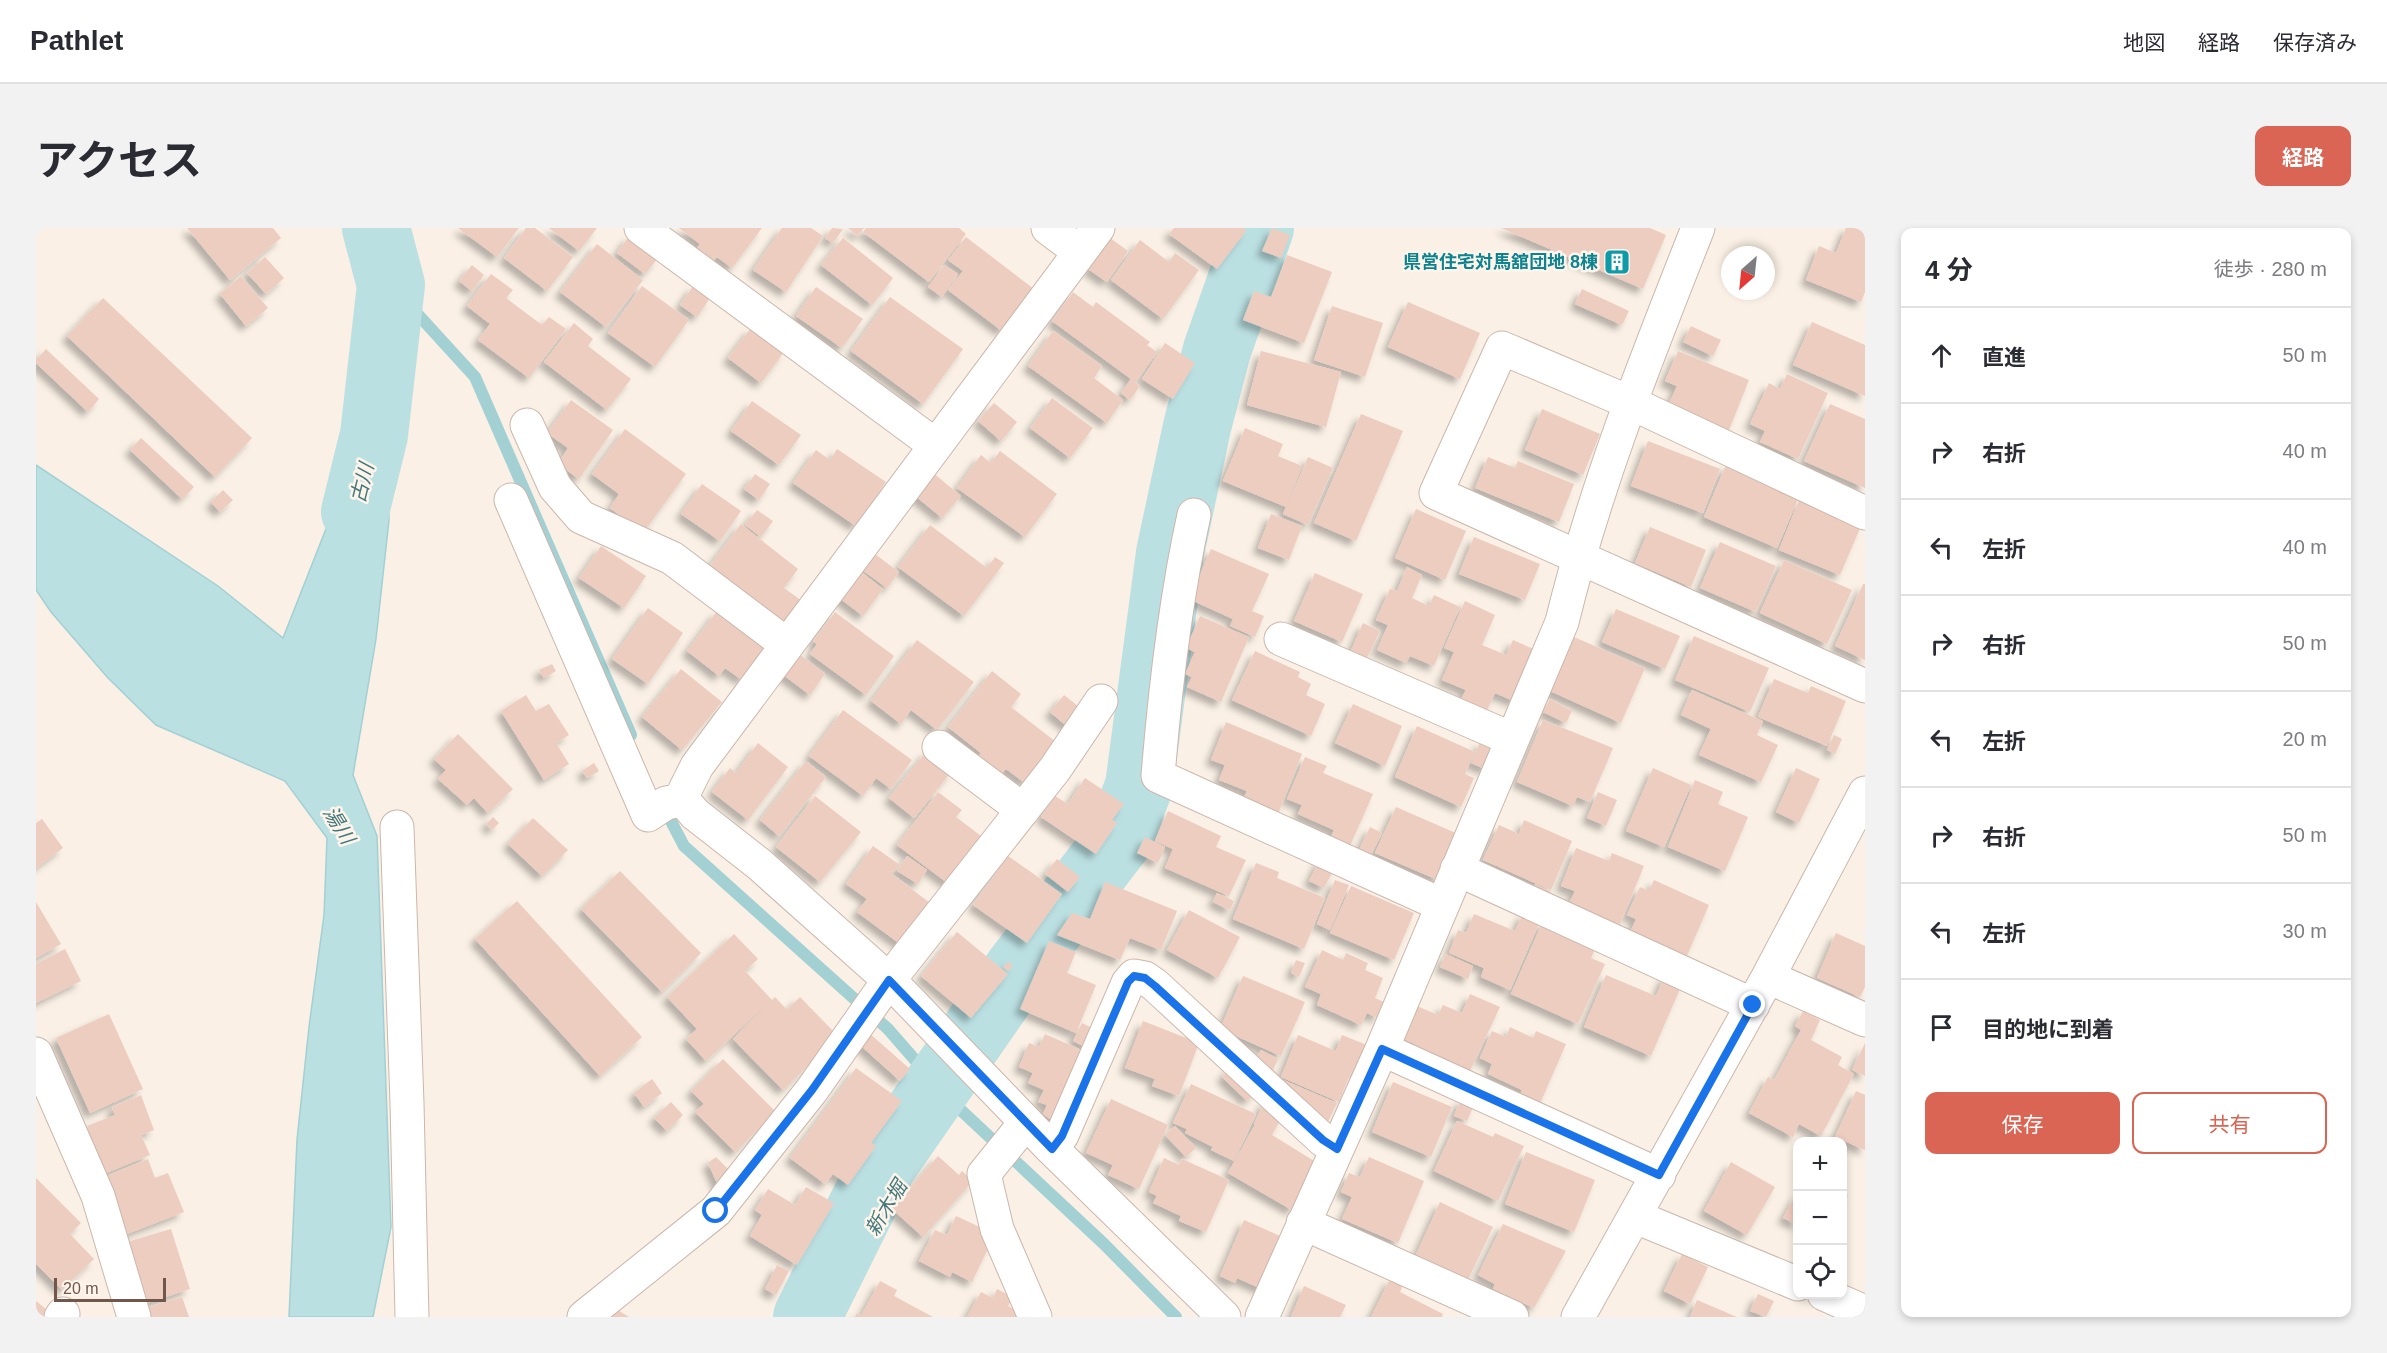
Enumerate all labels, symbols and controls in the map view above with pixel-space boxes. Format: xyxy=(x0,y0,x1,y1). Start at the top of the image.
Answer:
text: Pathlet xyxy=(30,25,123,56)
text: 地図 xyxy=(2123,31,2165,54)
text: 経路 xyxy=(2198,31,2240,54)
text: 保存済み xyxy=(2273,31,2357,54)
button: 経路 xyxy=(2255,126,2351,186)
text: アクセス xyxy=(36,137,202,184)
north arrow xyxy=(1721,246,1775,300)
building icon: 県営住宅対馬舘団地 8棟 xyxy=(1602,247,1632,277)
place label: 県営住宅対馬舘団地 8棟 xyxy=(1403,252,1598,272)
text: 4 分 xyxy=(1925,255,1973,285)
text: 徒歩 · 280 m xyxy=(2214,258,2327,280)
icon: ahead xyxy=(1925,339,1958,372)
text: 50 m xyxy=(2283,344,2327,366)
text: 直進 xyxy=(1982,345,2026,370)
icon: right xyxy=(1925,435,1958,468)
text: 40 m xyxy=(2283,440,2327,462)
text: 右折 xyxy=(1982,441,2026,466)
water label: 古川 xyxy=(346,459,378,505)
icon: left xyxy=(1925,531,1958,564)
text: 40 m xyxy=(2283,536,2327,558)
text: 左折 xyxy=(1982,537,2026,562)
icon: right xyxy=(1925,627,1958,660)
text: 50 m xyxy=(2283,632,2327,654)
text: 右折 xyxy=(1982,633,2026,658)
icon: left xyxy=(1925,723,1958,756)
text: 20 m xyxy=(2283,728,2327,750)
text: 左折 xyxy=(1982,729,2026,754)
water label: 湯川 xyxy=(319,802,360,849)
icon: right xyxy=(1925,819,1958,852)
text: 50 m xyxy=(2283,824,2327,846)
text: 右折 xyxy=(1982,825,2026,850)
icon: left xyxy=(1925,915,1958,948)
text: 30 m xyxy=(2283,920,2327,942)
text: 左折 xyxy=(1982,921,2026,946)
route end xyxy=(1739,991,1765,1017)
icon: arrive xyxy=(1925,1011,1958,1044)
text: 目的地に到着 xyxy=(1982,1017,2114,1042)
button: 保存 xyxy=(1925,1092,2120,1154)
button: 共有 xyxy=(2132,1092,2327,1154)
map controls xyxy=(1793,1137,1847,1299)
button: + xyxy=(1793,1137,1847,1191)
water label: 新木堀 xyxy=(861,1174,912,1239)
button: − xyxy=(1793,1191,1847,1245)
route start xyxy=(702,1197,728,1223)
button: locate xyxy=(1793,1245,1847,1299)
scale bar xyxy=(54,1275,166,1302)
text: 20 m xyxy=(63,1280,99,1297)

